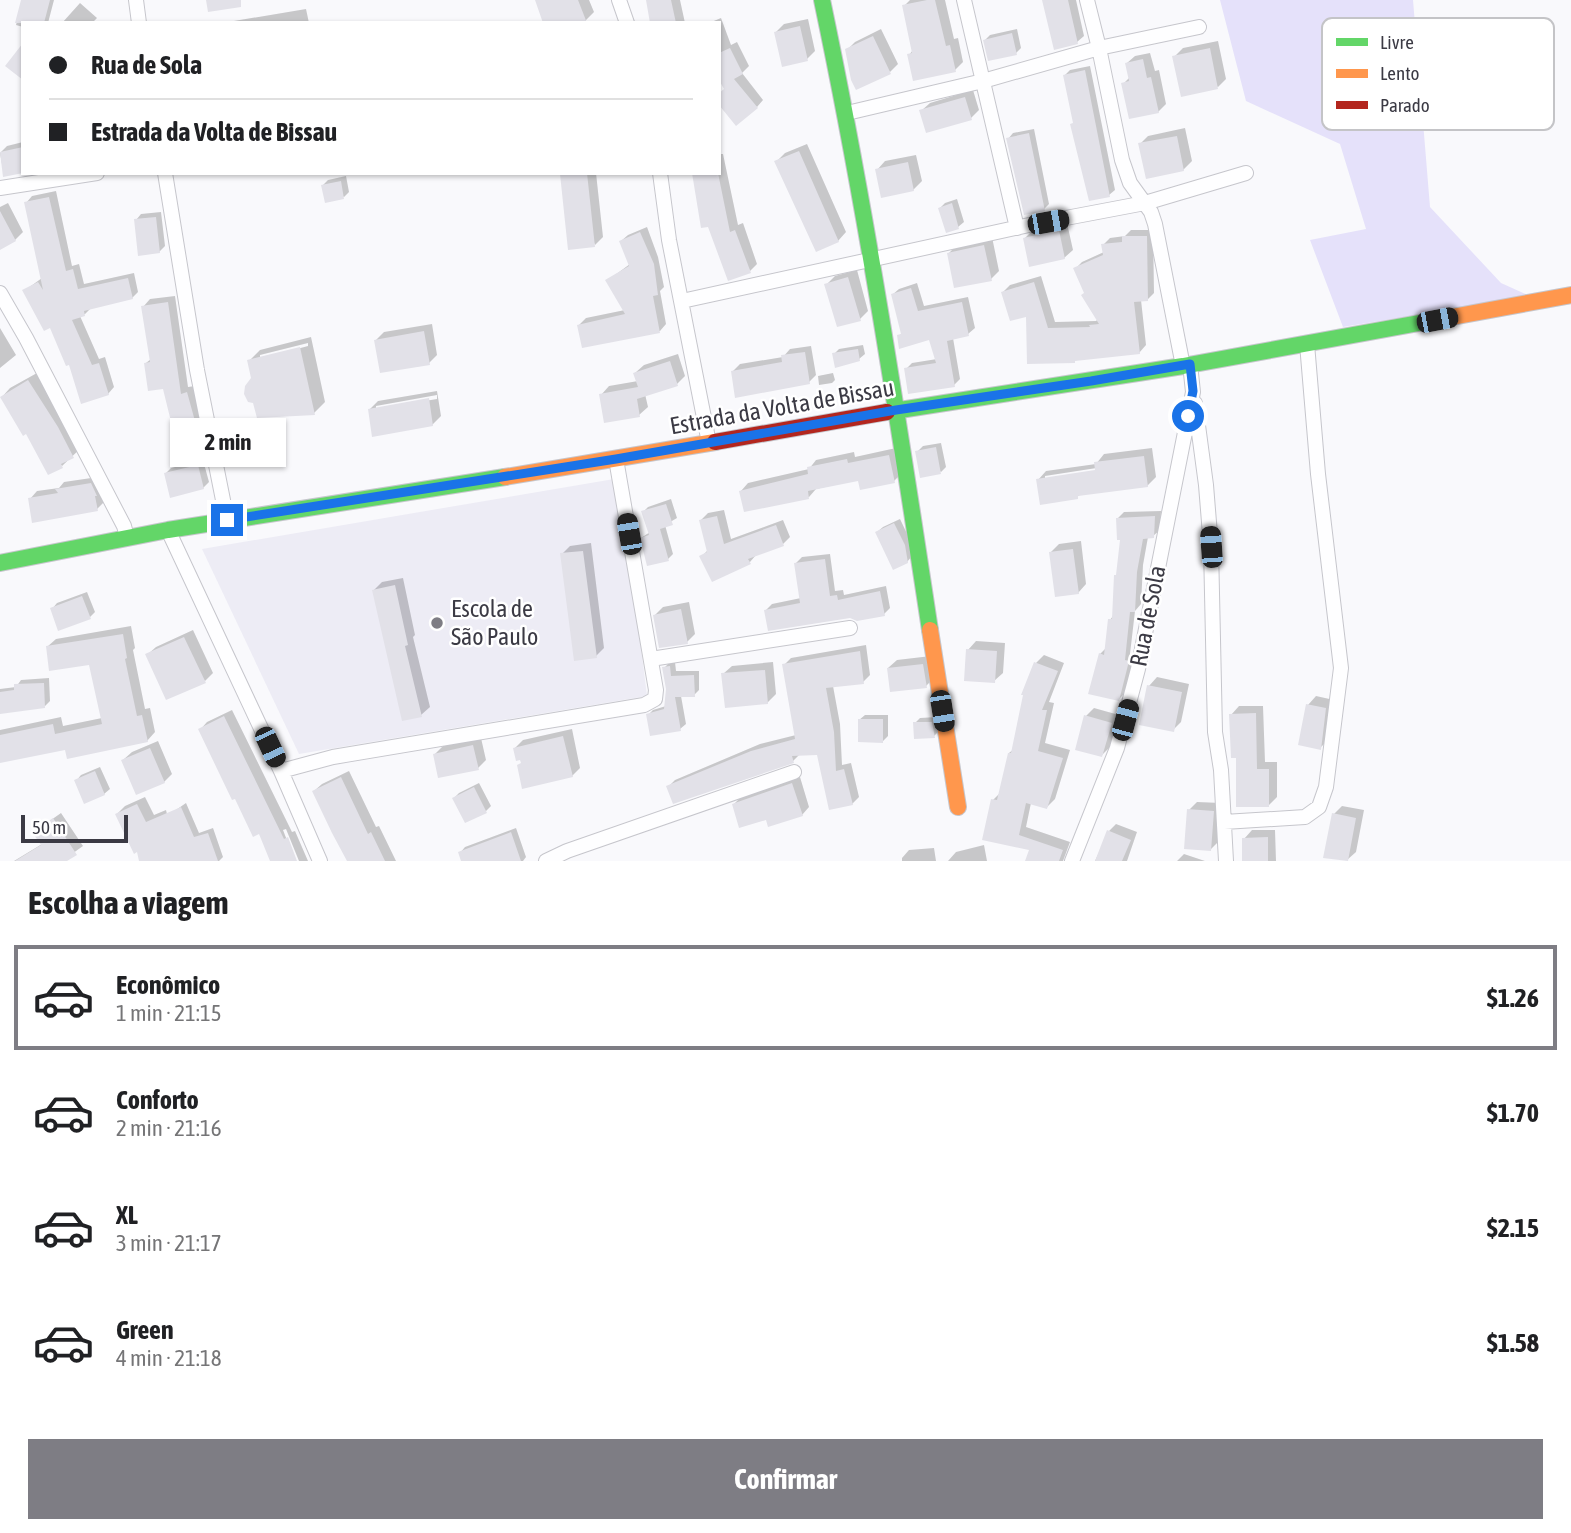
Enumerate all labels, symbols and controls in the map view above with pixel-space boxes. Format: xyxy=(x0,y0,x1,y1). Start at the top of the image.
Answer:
legend xyxy=(1322,18,1554,130)
text: Livre xyxy=(1380,31,1414,53)
text: Rua de Sola xyxy=(91,50,202,80)
text: Lento xyxy=(1380,62,1419,84)
text: Parado xyxy=(1380,94,1430,116)
text: Estrada da Volta de Bissau xyxy=(91,117,337,147)
car xyxy=(1026,208,1071,236)
car xyxy=(1415,306,1460,334)
street label: Estrada da Volta de Bissau xyxy=(668,373,896,440)
route start xyxy=(1172,400,1204,432)
callout: 2 min xyxy=(169,419,285,468)
text: 2 min xyxy=(205,429,251,455)
route end xyxy=(211,504,243,536)
car xyxy=(616,511,643,557)
car xyxy=(1200,525,1223,569)
street label: Rua de Sola xyxy=(1124,563,1171,669)
place label: Escola de São Paulo xyxy=(451,595,538,650)
marker: Escola de São Paulo xyxy=(429,615,445,631)
car xyxy=(929,689,956,733)
car xyxy=(1110,697,1141,743)
car xyxy=(252,724,289,770)
scale bar xyxy=(21,812,128,844)
text: 50 m xyxy=(32,816,66,838)
text: Escolha a viagem xyxy=(28,884,228,921)
icon: car xyxy=(32,966,95,1029)
text: Econômico xyxy=(116,970,220,1000)
text: $1.26 xyxy=(1487,983,1539,1013)
text: 1 min · 21:15 xyxy=(116,1000,222,1026)
icon: car xyxy=(32,1081,95,1144)
text: Conforto xyxy=(116,1085,199,1115)
text: $1.70 xyxy=(1487,1098,1539,1128)
text: 2 min · 21:16 xyxy=(116,1115,222,1141)
icon: car xyxy=(32,1196,95,1259)
text: XL xyxy=(116,1200,138,1230)
text: $2.15 xyxy=(1487,1213,1539,1243)
text: 3 min · 21:17 xyxy=(116,1230,222,1256)
icon: car xyxy=(32,1311,95,1374)
text: Green xyxy=(116,1315,174,1345)
text: $1.58 xyxy=(1487,1328,1539,1358)
text: 4 min · 21:18 xyxy=(116,1345,222,1371)
button: Confirmar xyxy=(28,1439,1543,1519)

